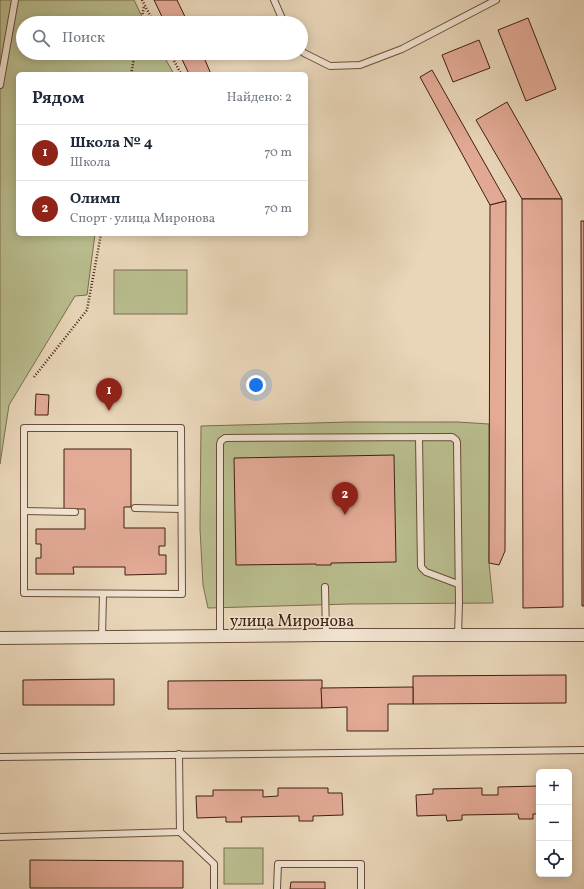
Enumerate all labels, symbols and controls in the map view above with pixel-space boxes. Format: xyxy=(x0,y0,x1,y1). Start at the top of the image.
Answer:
search box xyxy=(16,16,308,60)
icon: search xyxy=(30,27,52,49)
text: Поиск xyxy=(62,28,105,49)
text: Рядом xyxy=(32,87,85,110)
text: Найдено: 2 xyxy=(227,89,292,107)
text: Школа № 4 xyxy=(70,133,153,154)
text: 1 xyxy=(42,144,48,162)
text: 70 m xyxy=(264,144,292,162)
text: Школа xyxy=(70,154,110,172)
text: Олимп xyxy=(70,189,120,210)
text: 2 xyxy=(42,200,48,218)
text: 70 m xyxy=(264,200,292,218)
text: Спорт · улица Миронова xyxy=(70,210,215,228)
your location xyxy=(246,375,266,395)
pin: 1 xyxy=(96,378,122,411)
pin: 2 xyxy=(332,482,358,515)
street label: улица Миронова xyxy=(230,611,354,633)
map controls xyxy=(536,769,572,877)
button: + xyxy=(536,769,572,805)
button: − xyxy=(536,805,572,841)
button: locate xyxy=(536,841,572,877)

